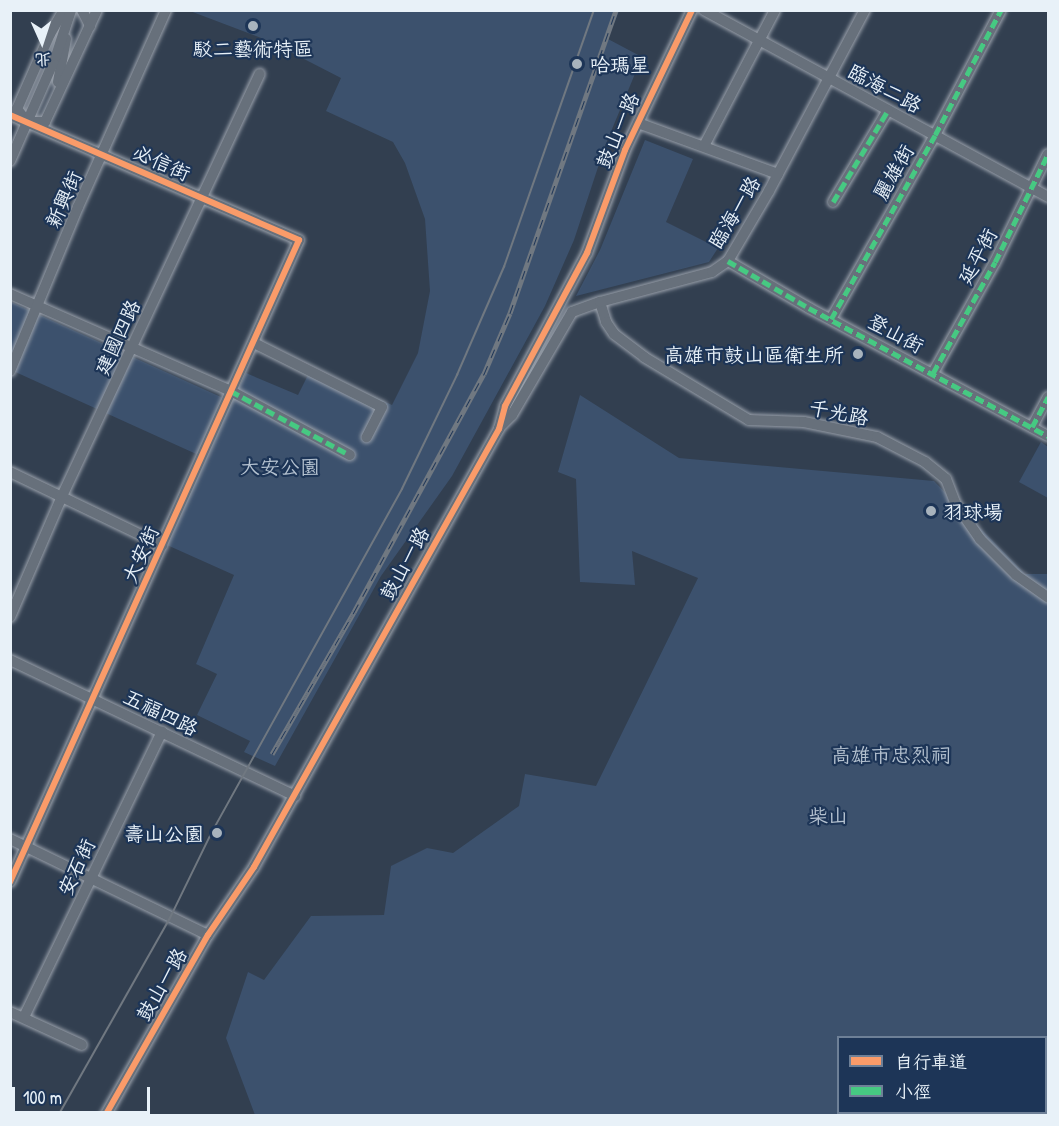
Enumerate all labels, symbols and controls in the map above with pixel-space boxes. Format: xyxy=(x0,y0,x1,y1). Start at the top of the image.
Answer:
north arrow xyxy=(12,12,72,72)
marker: 駁二藝術特區 xyxy=(246,19,260,33)
place label: 駁二藝術特區 xyxy=(193,36,313,60)
text: 北 xyxy=(34,49,52,71)
place label: 哈瑪星 xyxy=(590,52,650,76)
marker: 哈瑪星 xyxy=(568,55,586,73)
street label: 臨海二路 xyxy=(844,59,926,117)
street label: 鼓山一路 xyxy=(590,88,644,172)
street label: 必信街 xyxy=(130,139,194,185)
street label: 麗雄街 xyxy=(868,140,918,204)
street label: 新興街 xyxy=(40,167,86,231)
street label: 臨海一路 xyxy=(703,172,765,252)
street label: 延平街 xyxy=(952,224,1002,288)
street label: 建國四路 xyxy=(89,296,145,378)
street label: 登山街 xyxy=(864,308,928,358)
place label: 高雄市鼓山區衛生所 xyxy=(664,342,844,366)
marker: 高雄市鼓山區衛生所 xyxy=(849,345,867,363)
street label: 千光路 xyxy=(807,394,871,430)
park label: 大安公園 xyxy=(240,454,320,478)
place label: 羽球場 xyxy=(943,499,1003,523)
marker: 羽球場 xyxy=(924,504,938,518)
street label: 大安街 xyxy=(117,522,163,586)
street label: 鼓山一路 xyxy=(374,522,434,604)
street label: 五福四路 xyxy=(120,684,202,740)
park label: 高雄市忠烈祠 xyxy=(831,742,951,766)
park label: 柴山 xyxy=(808,803,848,827)
place label: 壽山公園 xyxy=(124,821,204,845)
marker: 壽山公園 xyxy=(208,824,226,842)
street label: 安石街 xyxy=(52,835,100,899)
street label: 鼓山一路 xyxy=(131,943,191,1025)
legend xyxy=(837,1036,1047,1114)
text: 自行車道 xyxy=(895,1049,967,1074)
scale bar xyxy=(15,1075,153,1113)
text: 小徑 xyxy=(895,1079,931,1104)
text: 100 m xyxy=(23,1085,62,1110)

